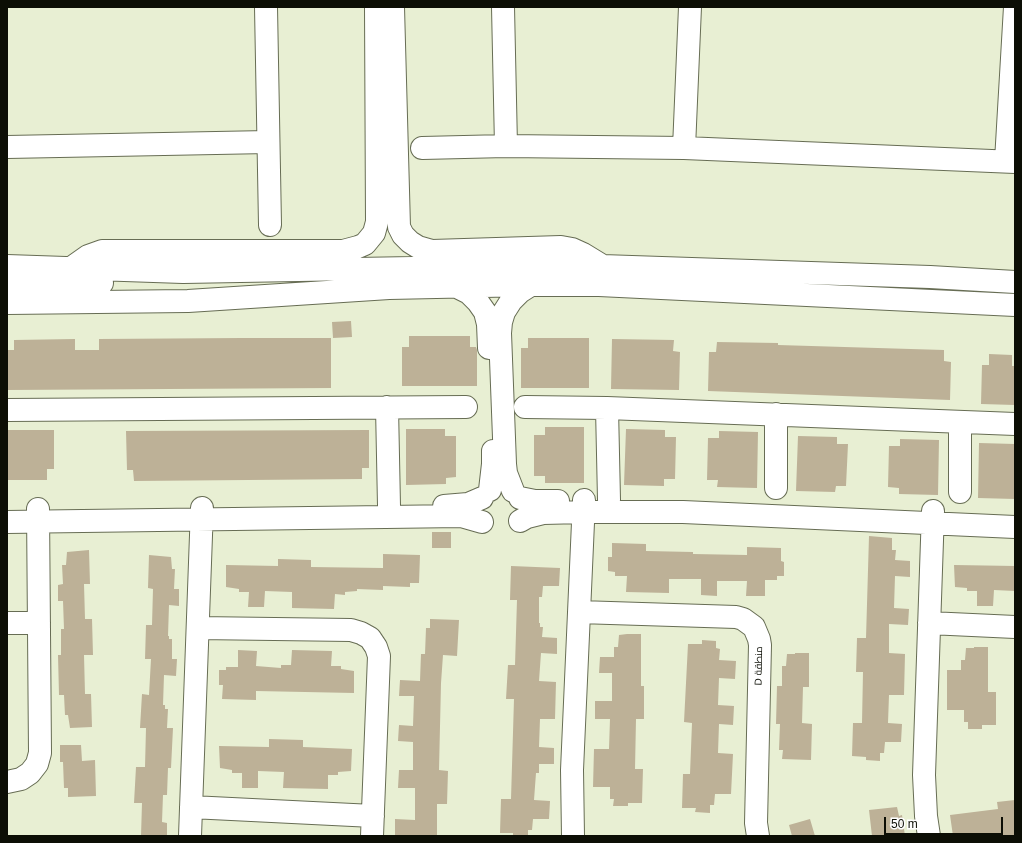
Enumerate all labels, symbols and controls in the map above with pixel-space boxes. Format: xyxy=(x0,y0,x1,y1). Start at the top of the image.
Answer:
street label: D منطقة xyxy=(753,646,765,686)
scale bar xyxy=(886,809,1005,835)
text: 50 m xyxy=(891,817,918,831)

